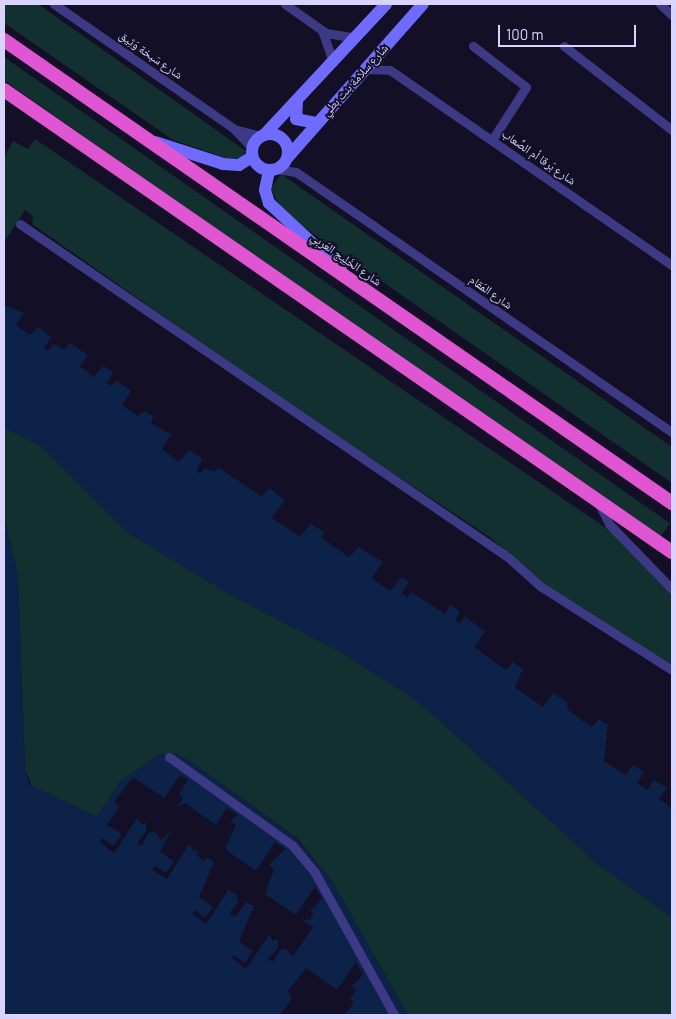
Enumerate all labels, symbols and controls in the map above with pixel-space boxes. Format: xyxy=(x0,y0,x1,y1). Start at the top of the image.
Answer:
scale bar xyxy=(501,15,638,47)
text: 100 m xyxy=(506,25,544,43)
street label: شارع سَبخة وَثِيق xyxy=(116,28,186,82)
street label: شارع سلامة بنت بطي xyxy=(319,41,391,119)
street label: شارع بَرقا أم الصَّعاب xyxy=(499,126,579,188)
street label: شارع الخَلِيج العَربِي xyxy=(308,229,384,289)
street label: شارع المَقام xyxy=(467,272,515,312)

